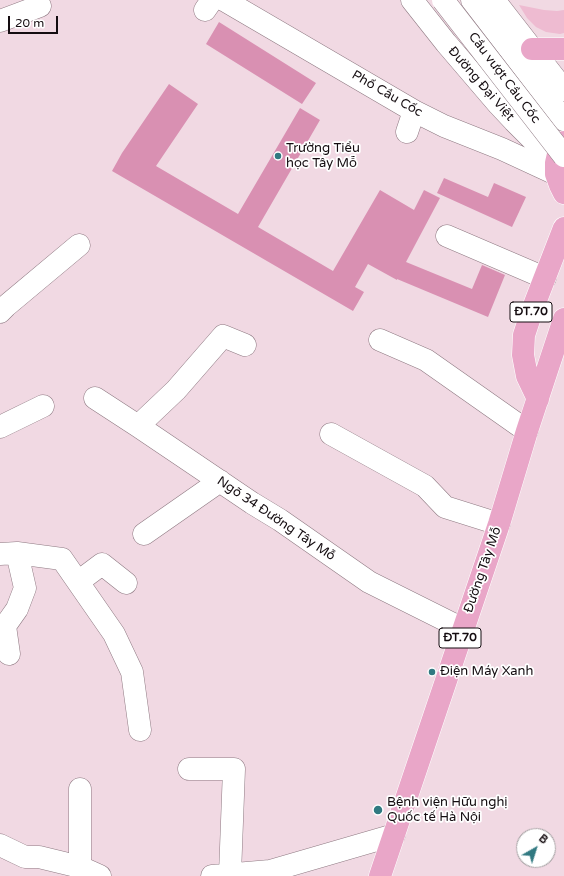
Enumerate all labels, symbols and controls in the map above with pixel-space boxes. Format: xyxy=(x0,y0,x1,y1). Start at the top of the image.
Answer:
scale bar xyxy=(10,8,60,34)
text: 20 m xyxy=(15,16,44,30)
street label: Cầu vượt Cầu Cốc xyxy=(465,29,543,127)
street label: Đường Đại Việt xyxy=(445,44,517,124)
street label: Phố Cầu Cốc xyxy=(349,67,425,121)
place label: Trường Tiểu học Tây Mỗ xyxy=(286,141,360,172)
marker: Trường Tiểu học Tây Mỗ xyxy=(273,151,283,161)
road number: ĐT.70 xyxy=(510,302,552,322)
street label: Ngõ 34 Đường Tây Mỗ xyxy=(214,474,338,564)
street label: Đường Tây Mỗ xyxy=(461,525,505,615)
road number: ĐT.70 xyxy=(439,628,481,648)
place label: Điện Máy Xanh xyxy=(440,664,533,680)
marker: Điện Máy Xanh xyxy=(427,667,437,677)
place label: Bệnh viện Hữu nghị Quốc tế Hà Nội xyxy=(387,795,508,826)
marker: Bệnh viện Hữu nghị Quốc tế Hà Nội xyxy=(372,804,384,816)
north arrow xyxy=(516,828,556,868)
text: B xyxy=(536,832,550,847)

